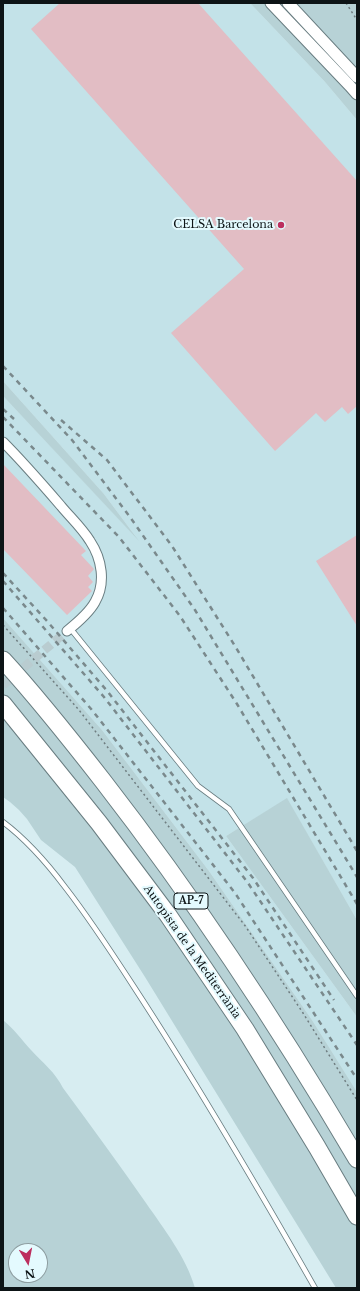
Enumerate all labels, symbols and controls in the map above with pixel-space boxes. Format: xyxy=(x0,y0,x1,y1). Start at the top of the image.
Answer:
place label: CELSA Barcelona xyxy=(173,218,273,232)
marker: CELSA Barcelona xyxy=(276,220,286,230)
street label: Autopista de la Mediterrània xyxy=(141,883,243,1021)
road number: AP-7 xyxy=(174,893,208,909)
north arrow xyxy=(8,1243,48,1283)
text: N xyxy=(24,1266,36,1282)

